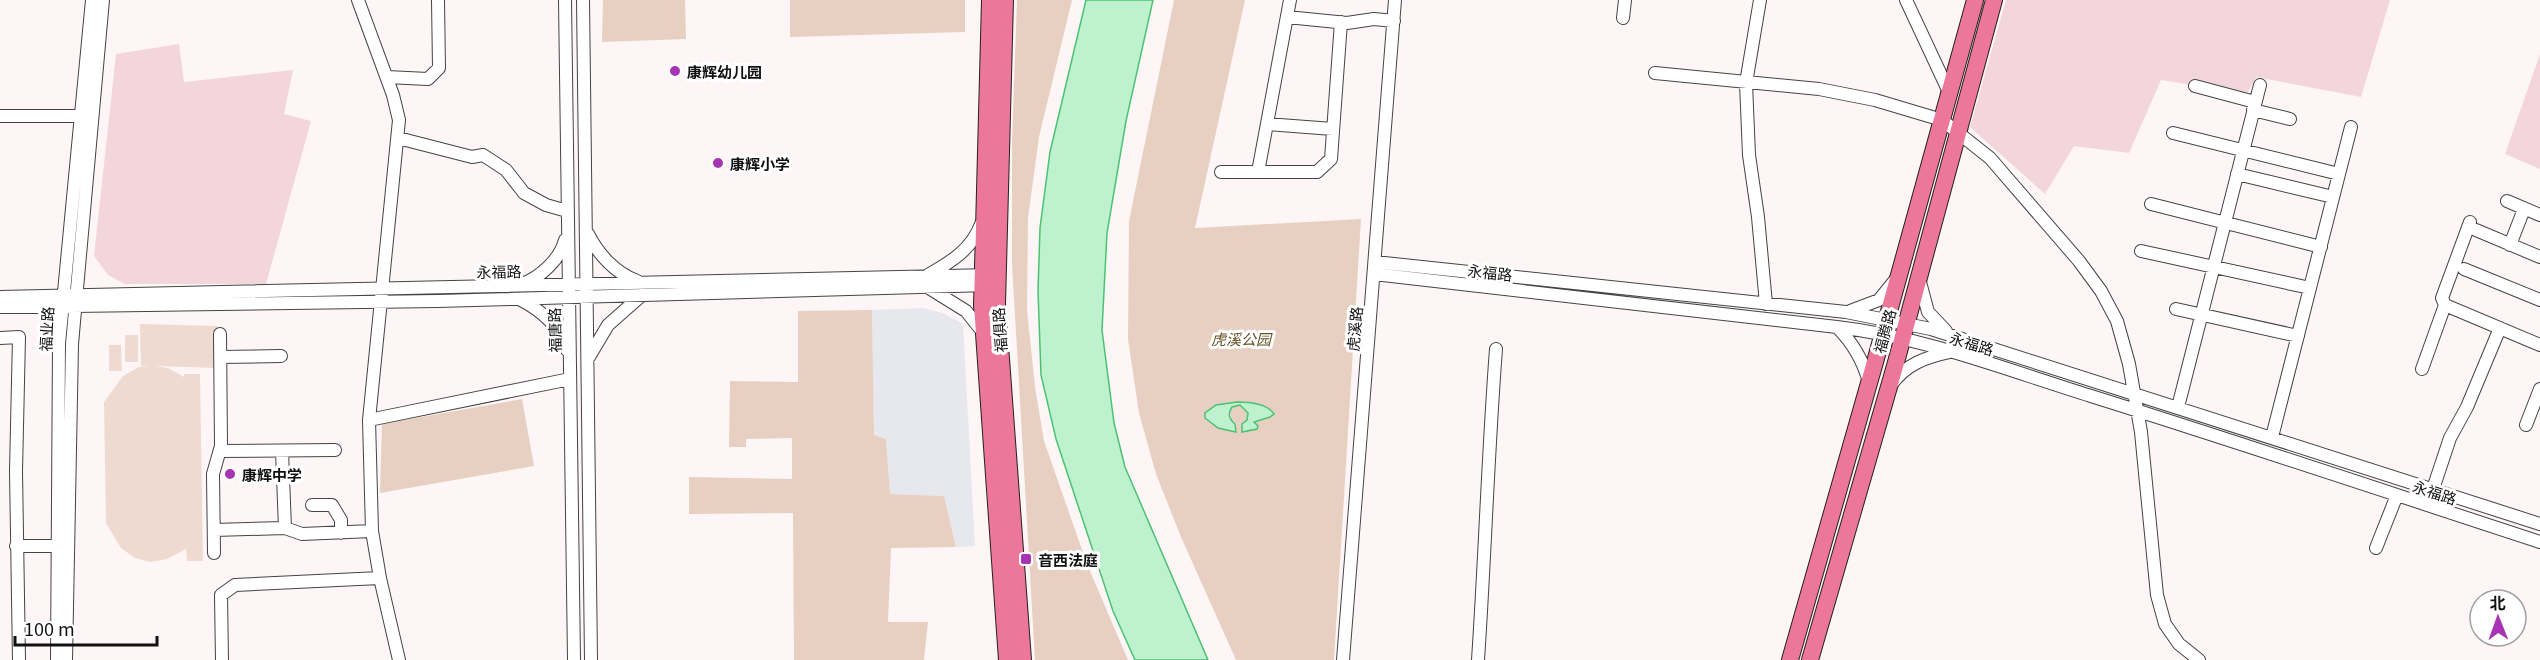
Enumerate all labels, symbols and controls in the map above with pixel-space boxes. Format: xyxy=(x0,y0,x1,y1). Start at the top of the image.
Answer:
place label: 康辉幼儿园 xyxy=(687,61,762,82)
marker: 康辉幼儿园 xyxy=(668,64,682,78)
place label: 康辉小学 xyxy=(730,153,790,174)
marker: 康辉小学 xyxy=(711,156,725,170)
street label: 永福路 xyxy=(1467,259,1513,285)
street label: 永福路 xyxy=(476,260,522,282)
street label: 福业路 xyxy=(34,306,58,352)
street label: 虎溪路 xyxy=(1342,306,1366,352)
street label: 福唐路 xyxy=(543,307,565,353)
street label: 福俱路 xyxy=(987,307,1011,353)
street label: 福腾路 xyxy=(1868,307,1900,355)
street label: 永福路 xyxy=(1947,326,1997,360)
park label: 虎溪公园 xyxy=(1211,328,1273,349)
place label: 康辉中学 xyxy=(242,464,302,485)
marker: 康辉中学 xyxy=(223,467,237,481)
street label: 永福路 xyxy=(2410,475,2460,509)
place label: 音西法庭 xyxy=(1038,549,1098,570)
marker: 音西法庭 xyxy=(1019,552,1033,566)
north arrow xyxy=(2468,588,2528,648)
text: 北 xyxy=(2490,590,2506,614)
scale bar xyxy=(15,609,158,647)
text: 100 m xyxy=(24,615,75,641)

